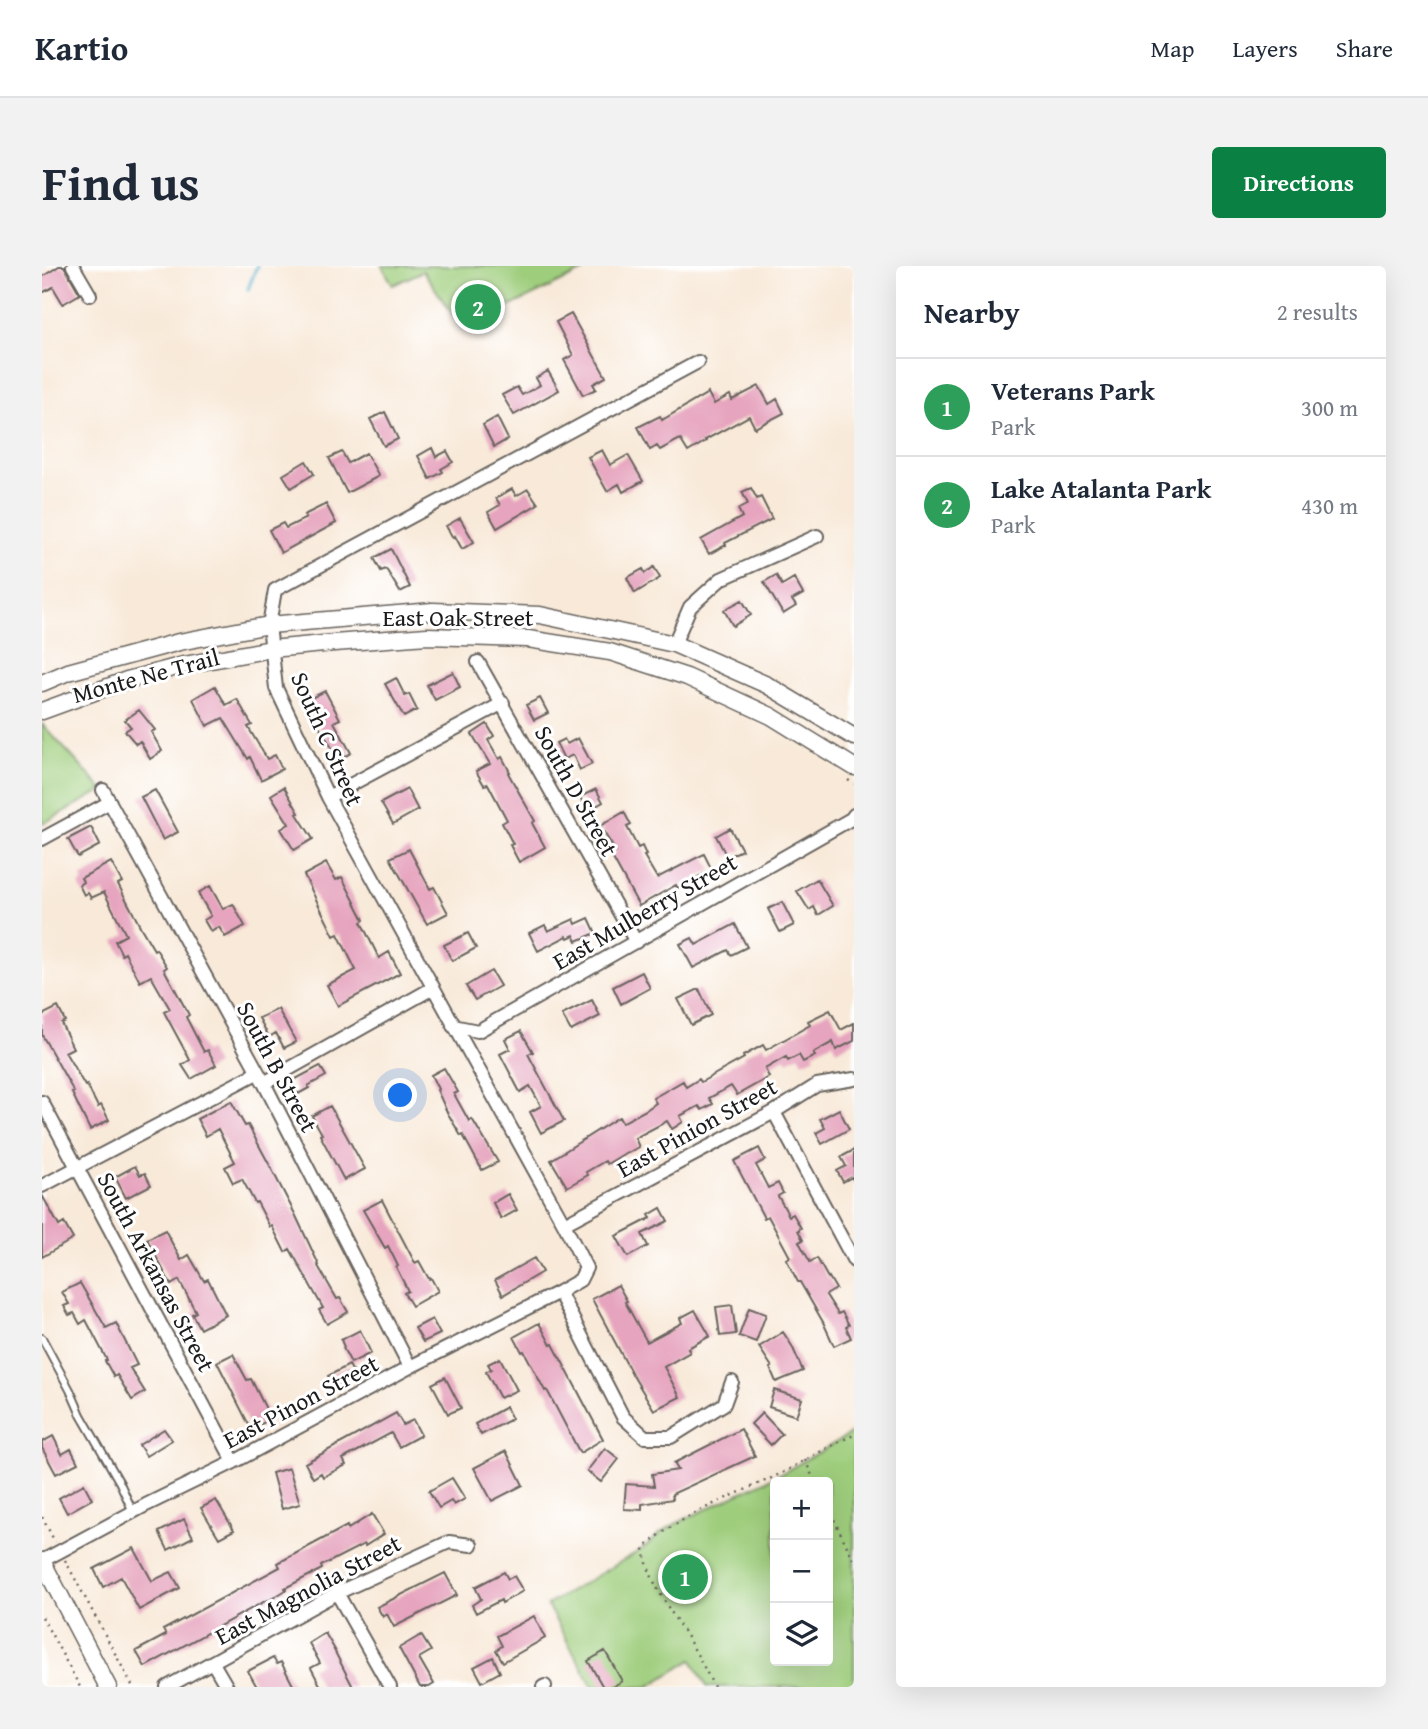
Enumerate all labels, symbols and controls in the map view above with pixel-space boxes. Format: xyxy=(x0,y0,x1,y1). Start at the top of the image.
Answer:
text: Kartio xyxy=(35,24,128,72)
text: Map xyxy=(1151,31,1194,66)
text: Layers xyxy=(1232,31,1298,66)
text: Share xyxy=(1336,31,1393,66)
text: Find us xyxy=(42,146,200,218)
button: Directions xyxy=(1212,147,1386,218)
pin: 2 xyxy=(455,281,501,333)
text: Nearby xyxy=(924,290,1020,334)
text: 2 results xyxy=(1277,295,1358,328)
text: Veterans Park xyxy=(991,371,1155,410)
text: 1 xyxy=(941,391,953,424)
text: 300 m xyxy=(1301,391,1358,424)
text: Park xyxy=(991,410,1035,443)
text: Lake Atalanta Park xyxy=(991,469,1211,508)
text: 2 xyxy=(941,489,953,522)
text: 430 m xyxy=(1301,489,1358,522)
text: Park xyxy=(991,508,1035,541)
street label: East Oak Street xyxy=(383,600,534,635)
street label: Monte Ne Trail xyxy=(69,639,223,712)
street label: South C Street xyxy=(282,666,373,812)
street label: South D Street xyxy=(526,719,627,863)
street label: East Mulberry Street xyxy=(546,844,744,979)
street label: South B Street xyxy=(228,995,327,1139)
street label: East Pinion Street xyxy=(610,1069,784,1186)
your location xyxy=(383,1078,417,1112)
street label: South Arkansas Street xyxy=(89,1166,224,1378)
street label: East Pinon Street xyxy=(217,1346,385,1457)
map controls xyxy=(770,1477,833,1666)
button: + xyxy=(770,1477,833,1540)
street label: East Magnolia Street xyxy=(208,1525,408,1653)
button: − xyxy=(770,1540,833,1603)
pin: 1 xyxy=(662,1551,708,1603)
button: layers xyxy=(770,1603,833,1666)

